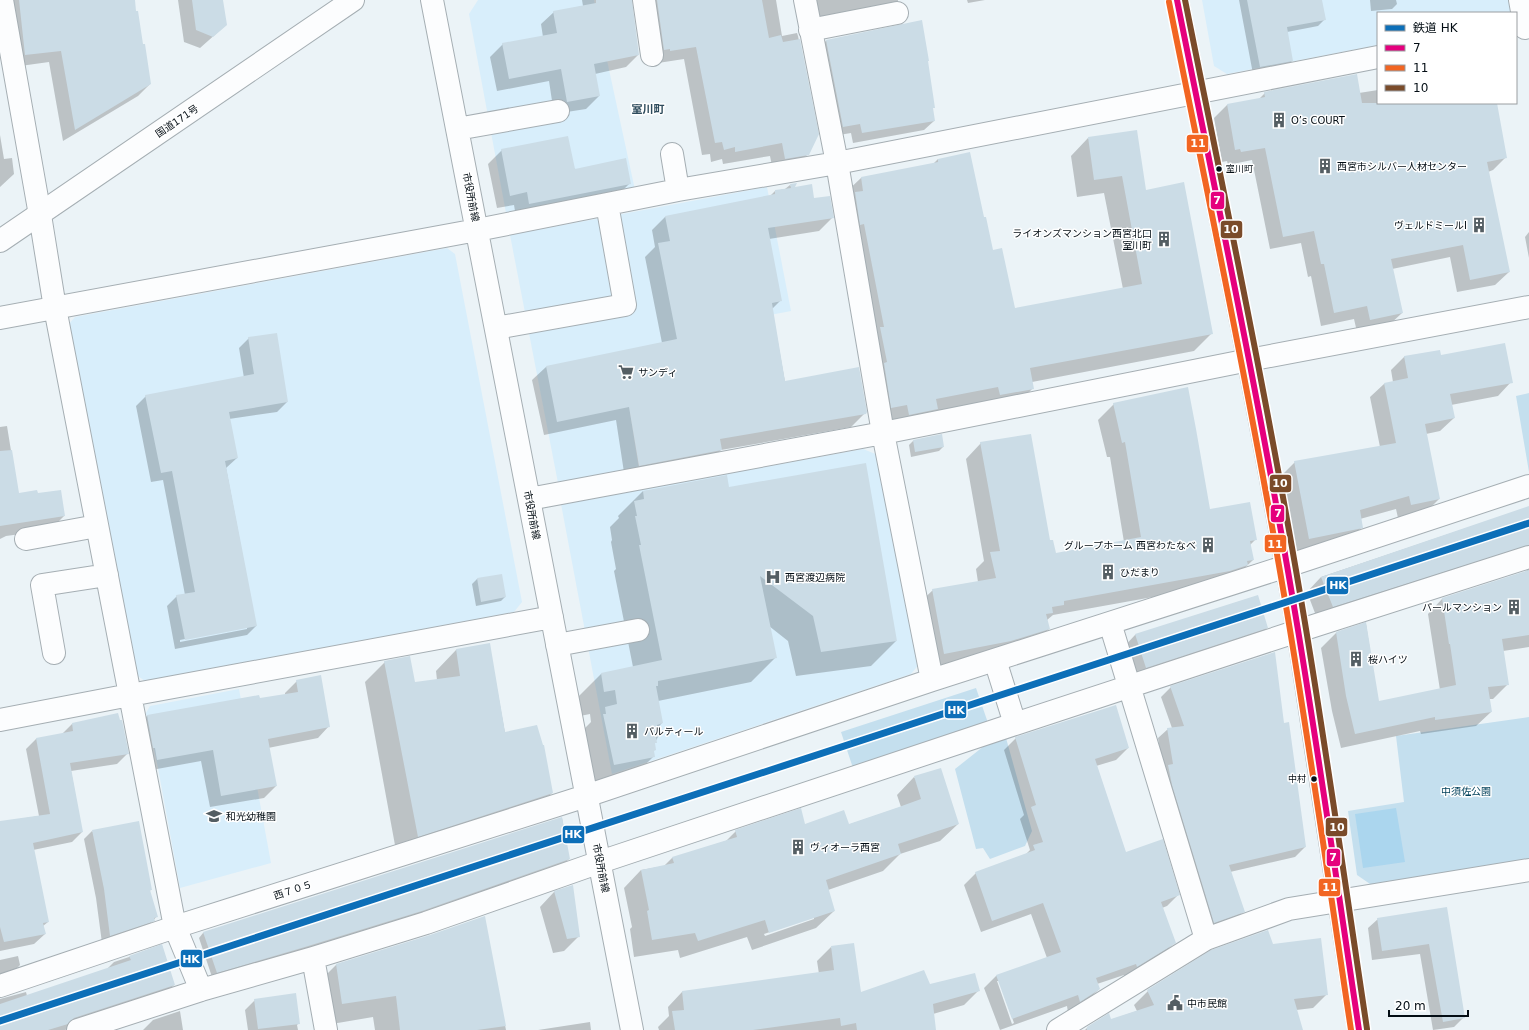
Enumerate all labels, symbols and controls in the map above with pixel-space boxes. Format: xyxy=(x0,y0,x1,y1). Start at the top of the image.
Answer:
legend xyxy=(1377,12,1517,104)
text: 鉄道 HK xyxy=(1413,21,1459,35)
text: 7 xyxy=(1413,41,1421,55)
text: 11 xyxy=(1413,61,1428,75)
text: 10 xyxy=(1413,81,1428,95)
street label: 国道171号 xyxy=(154,103,200,139)
district label: 室川町 xyxy=(632,103,665,116)
building icon: O’s COURT xyxy=(1270,111,1288,129)
place label: O’s COURT xyxy=(1291,115,1346,126)
line badge: 11 xyxy=(1186,134,1209,153)
text: 11 xyxy=(1190,137,1206,150)
building icon: 西宮市シルバー人材センター xyxy=(1316,157,1334,175)
place label: 西宮市シルバー人材センター xyxy=(1337,161,1467,172)
marker: 室川町 xyxy=(1214,164,1224,174)
place label: 室川町 xyxy=(1226,164,1253,174)
street label: 市役所前線 xyxy=(461,171,481,223)
line badge: 7 xyxy=(1210,191,1225,210)
text: 7 xyxy=(1213,194,1221,207)
building icon: ヴェルドミールⅠ xyxy=(1470,216,1488,234)
line badge: 10 xyxy=(1220,220,1243,239)
place label: ヴェルドミールⅠ xyxy=(1394,220,1467,231)
text: 10 xyxy=(1223,223,1239,236)
place label: ライオンズマンション西宮北口 室川町 xyxy=(1012,228,1152,251)
building icon: ライオンズマンション西宮北口 室川町 xyxy=(1155,230,1173,248)
supermarket icon: サンディ xyxy=(617,363,635,381)
place label: サンディ xyxy=(638,367,677,378)
line badge: 10 xyxy=(1269,474,1292,493)
text: 10 xyxy=(1272,477,1288,490)
street label: 市役所前線 xyxy=(522,489,542,541)
line badge: 7 xyxy=(1270,504,1285,523)
text: 7 xyxy=(1274,507,1282,520)
line badge: 11 xyxy=(1264,534,1287,553)
building icon: グループホーム 西宮わたなべ xyxy=(1199,536,1217,554)
text: 11 xyxy=(1267,538,1283,551)
place label: グループホーム 西宮わたなべ xyxy=(1064,540,1196,551)
building icon: ひだまり xyxy=(1099,563,1117,581)
place label: ひだまり xyxy=(1120,567,1160,578)
hospital icon: 西宮渡辺病院 xyxy=(764,568,782,586)
place label: 西宮渡辺病院 xyxy=(785,572,845,583)
line badge: HK xyxy=(1326,576,1349,595)
text: HK xyxy=(1329,579,1347,592)
building icon: パールマンション xyxy=(1505,598,1523,616)
place label: パールマンション xyxy=(1422,602,1502,613)
building icon: 桜ハイツ xyxy=(1347,650,1365,668)
place label: 桜ハイツ xyxy=(1368,654,1408,665)
line badge: HK xyxy=(944,700,967,719)
text: HK xyxy=(947,704,965,717)
building icon: パルティール xyxy=(623,722,641,740)
place label: パルティール xyxy=(644,726,703,737)
place label: 中村 xyxy=(1288,773,1306,784)
marker: 中村 xyxy=(1309,774,1319,784)
park label: 中須佐公園 xyxy=(1441,786,1491,797)
school or university icon: 和光幼稚園 xyxy=(205,807,223,825)
place label: 和光幼稚園 xyxy=(226,811,276,822)
line badge: 10 xyxy=(1325,817,1348,837)
text: 10 xyxy=(1329,821,1345,834)
line badge: HK xyxy=(562,825,585,844)
text: HK xyxy=(564,828,582,841)
building icon: ヴィオーラ西宮 xyxy=(789,838,807,856)
street label: 市役所前線 xyxy=(591,842,611,894)
place label: ヴィオーラ西宮 xyxy=(810,842,880,853)
line badge: 7 xyxy=(1326,848,1341,867)
text: 7 xyxy=(1329,851,1337,864)
line badge: 11 xyxy=(1318,878,1341,897)
street label: 西７０５ xyxy=(272,879,314,901)
text: 11 xyxy=(1322,881,1338,894)
line badge: HK xyxy=(180,949,203,968)
text: HK xyxy=(182,953,200,966)
scale bar xyxy=(1389,992,1468,1018)
public building icon: 中市民館 xyxy=(1166,994,1184,1012)
place label: 中市民館 xyxy=(1187,998,1227,1009)
text: 20 m xyxy=(1395,999,1426,1013)

